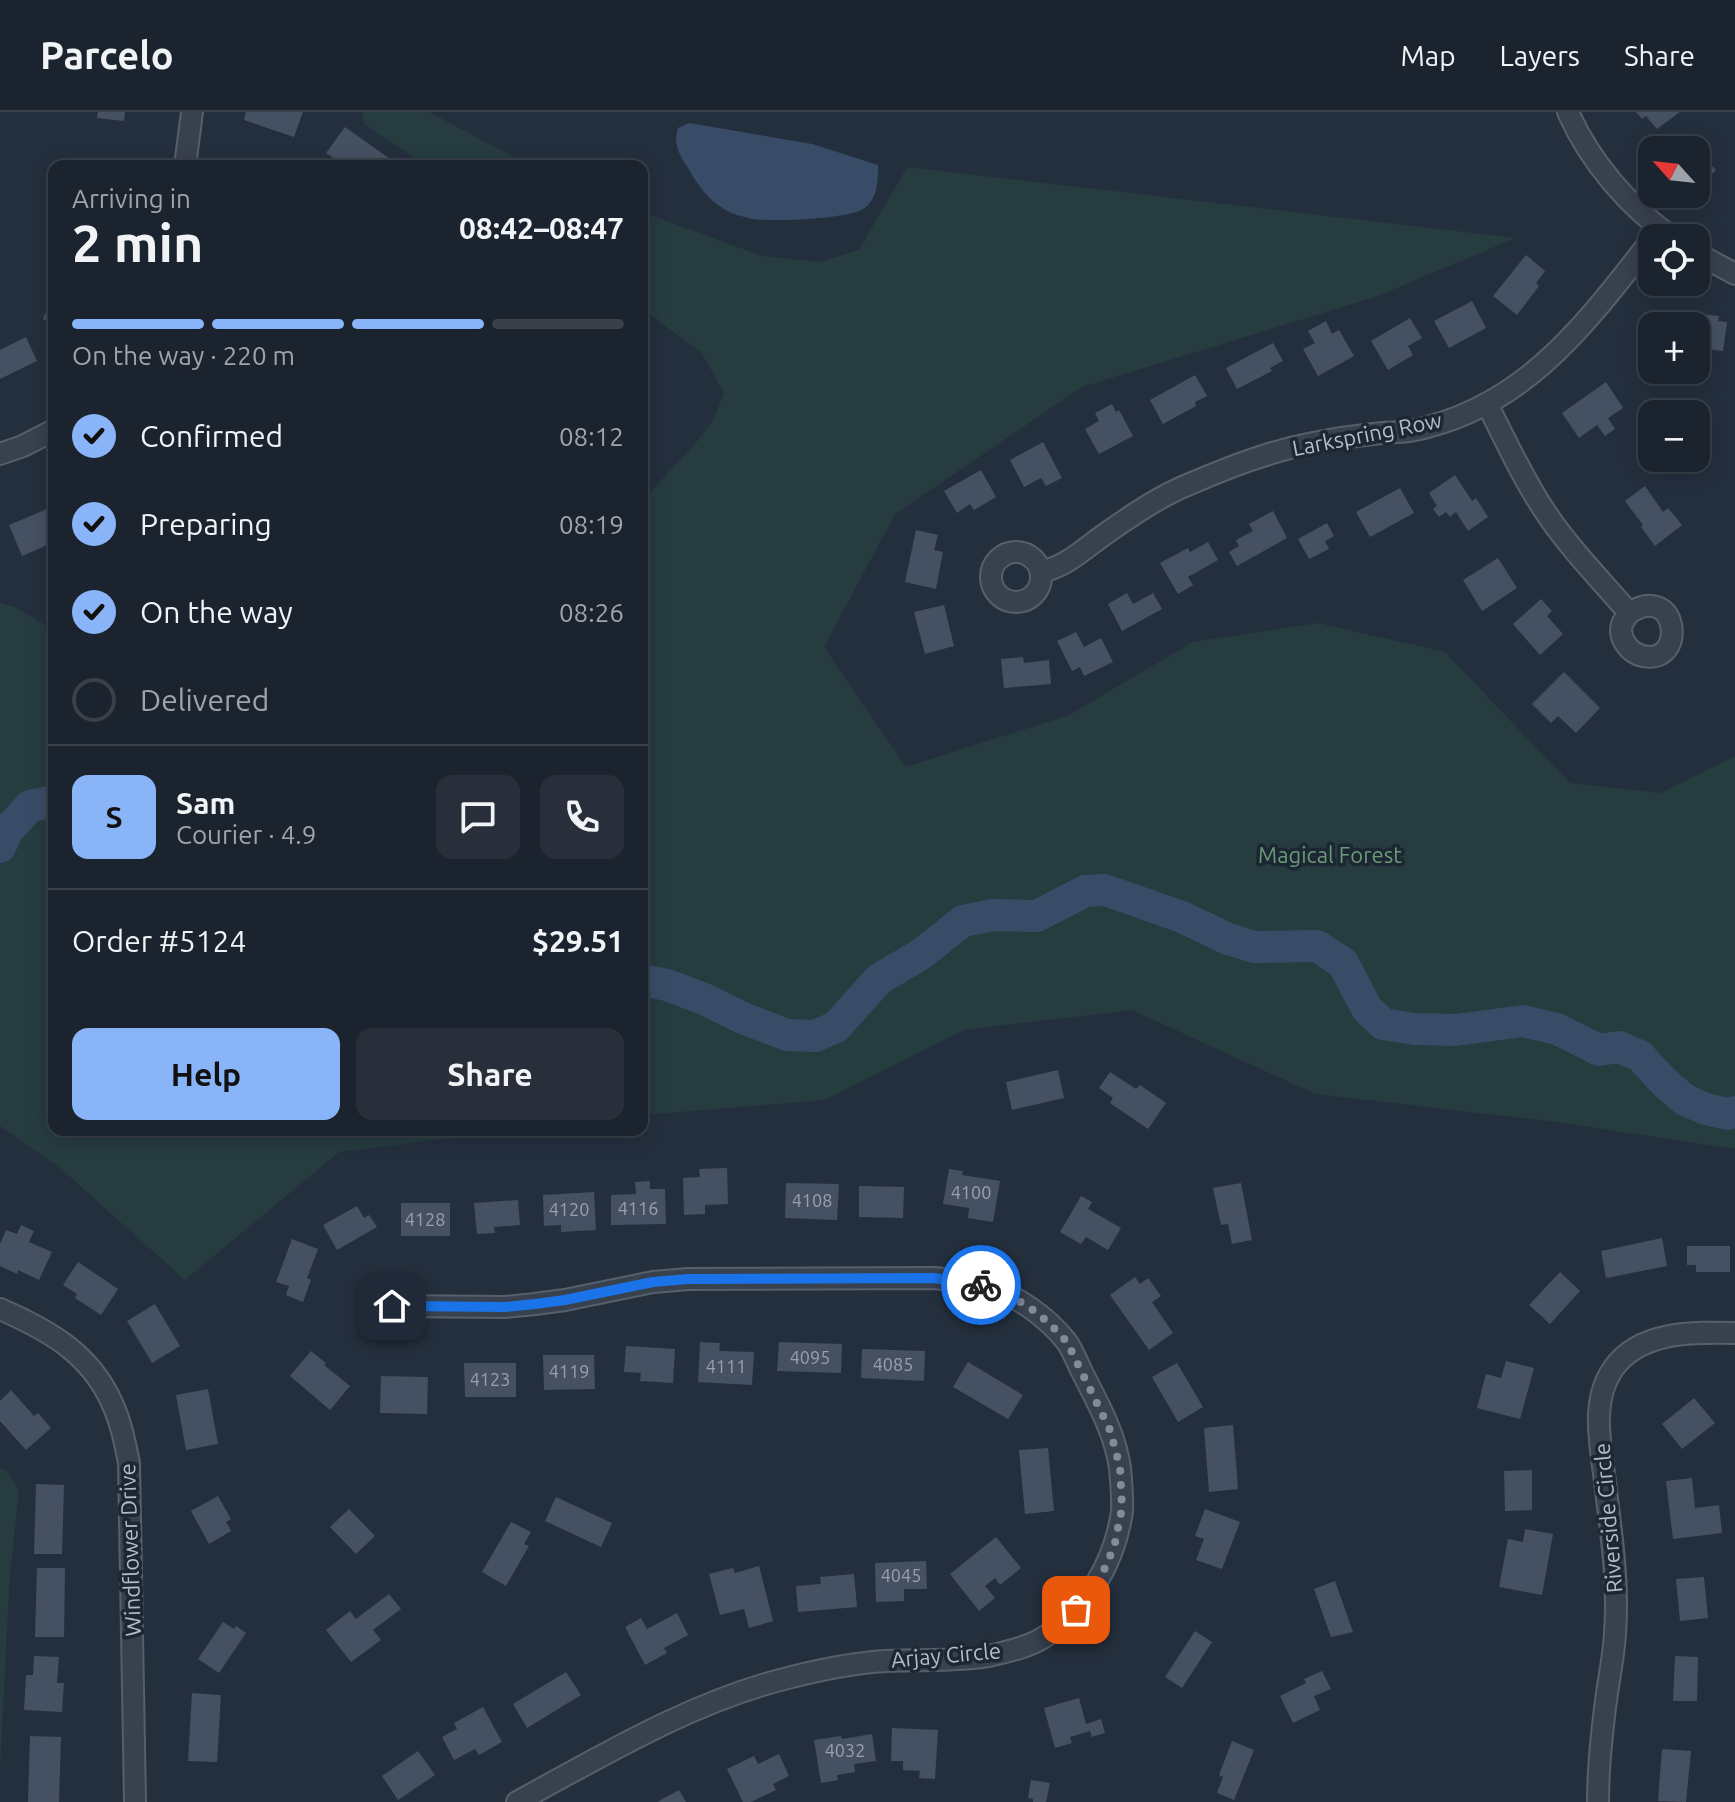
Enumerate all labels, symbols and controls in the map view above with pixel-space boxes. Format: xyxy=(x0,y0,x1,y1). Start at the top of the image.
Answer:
text: Parcelo xyxy=(40,34,174,76)
text: Map xyxy=(1400,40,1456,71)
text: Layers xyxy=(1500,40,1580,71)
text: Share xyxy=(1624,40,1695,71)
north arrow xyxy=(1638,136,1710,208)
map controls xyxy=(1638,136,1710,472)
text: Arriving in xyxy=(72,184,191,213)
text: 08:42–08:47 xyxy=(459,211,624,245)
text: 2 min xyxy=(72,214,203,272)
button: locate xyxy=(1638,224,1710,296)
button: + xyxy=(1638,312,1710,384)
text: On the way · 220 m xyxy=(72,341,295,370)
button: − xyxy=(1638,400,1710,472)
street label: Larkspring Row xyxy=(1290,407,1444,460)
icon: check xyxy=(72,414,116,458)
text: Confirmed xyxy=(140,419,283,453)
text: 08:12 xyxy=(559,422,624,451)
icon: check xyxy=(72,502,116,546)
text: Preparing xyxy=(140,507,272,541)
text: 08:19 xyxy=(559,510,624,539)
icon: check xyxy=(72,590,116,634)
text: On the way xyxy=(140,595,293,629)
text: 08:26 xyxy=(559,598,624,627)
text: Delivered xyxy=(140,683,269,717)
button: chat xyxy=(436,775,520,859)
button: phone xyxy=(540,775,624,859)
text: Sam xyxy=(176,786,235,820)
text: S xyxy=(105,800,123,834)
text: Courier · 4.9 xyxy=(176,820,316,849)
park label: Magical Forest xyxy=(1258,842,1402,867)
text: Order #5124 xyxy=(72,924,246,958)
text: $29.51 xyxy=(532,924,624,958)
button: Help xyxy=(72,1028,340,1120)
button: Share xyxy=(356,1028,624,1120)
house number: 4100 xyxy=(951,1182,991,1202)
house number: 4108 xyxy=(792,1190,832,1210)
house number: 4116 xyxy=(618,1198,658,1218)
house number: 4120 xyxy=(549,1199,589,1219)
house number: 4128 xyxy=(405,1209,445,1229)
courier xyxy=(941,1245,1021,1325)
icon: bike xyxy=(959,1263,1003,1307)
pin xyxy=(358,1272,426,1340)
icon: home xyxy=(370,1284,414,1328)
house number: 4095 xyxy=(790,1347,830,1367)
house number: 4085 xyxy=(873,1354,913,1374)
house number: 4111 xyxy=(706,1356,746,1376)
house number: 4119 xyxy=(549,1361,589,1381)
house number: 4123 xyxy=(470,1369,510,1389)
street label: Riverside Circle xyxy=(1588,1442,1627,1594)
street label: Windflower Drive xyxy=(114,1463,145,1637)
house number: 4045 xyxy=(881,1565,921,1585)
pin xyxy=(1042,1576,1110,1644)
icon: bag xyxy=(1054,1588,1098,1632)
street label: Arjay Circle xyxy=(890,1637,1002,1672)
house number: 4032 xyxy=(825,1740,865,1760)

